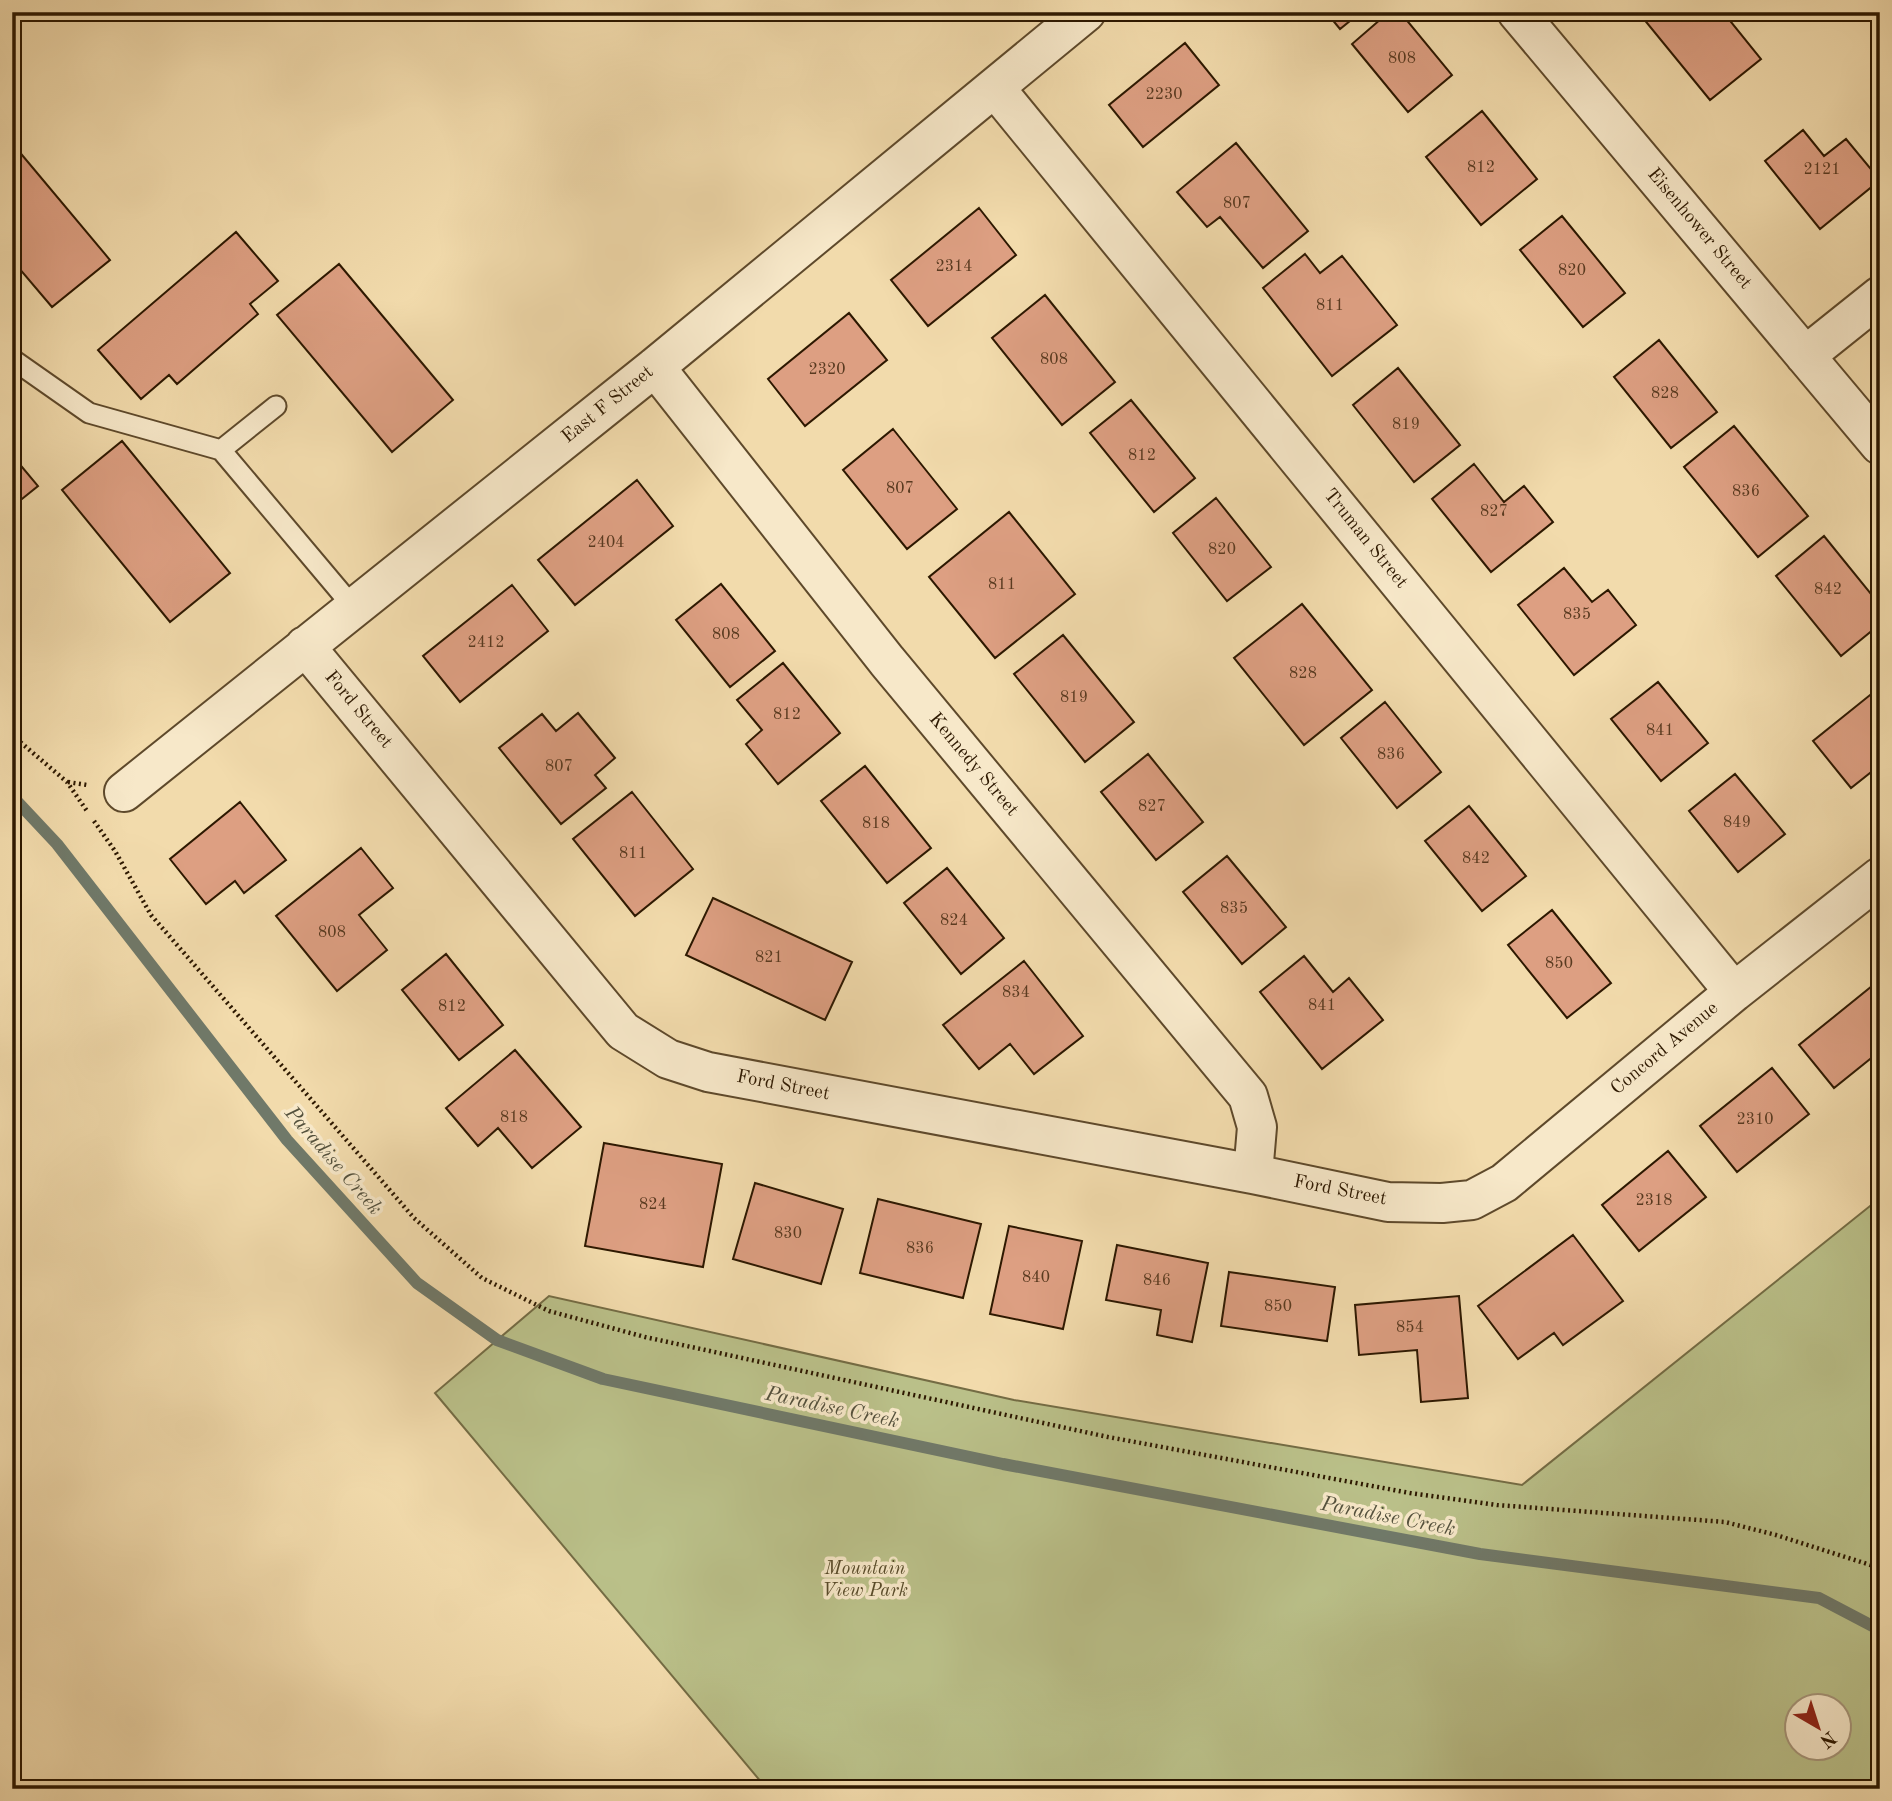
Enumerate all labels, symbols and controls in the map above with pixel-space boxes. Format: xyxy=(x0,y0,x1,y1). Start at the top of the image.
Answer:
house number: 808 xyxy=(1388,51,1416,67)
house number: 2230 xyxy=(1145,87,1183,103)
house number: 812 xyxy=(1467,160,1495,176)
house number: 2121 xyxy=(1803,162,1841,178)
street label: Eisenhower Street xyxy=(1643,165,1755,293)
house number: 807 xyxy=(1223,196,1251,212)
house number: 2314 xyxy=(935,259,973,275)
house number: 820 xyxy=(1558,263,1586,279)
house number: 811 xyxy=(1316,298,1344,314)
house number: 808 xyxy=(1040,352,1068,368)
house number: 2320 xyxy=(808,362,846,378)
street label: East F Street xyxy=(559,363,657,447)
house number: 828 xyxy=(1651,386,1679,402)
house number: 819 xyxy=(1392,417,1420,433)
house number: 812 xyxy=(1128,448,1156,464)
house number: 807 xyxy=(886,481,914,497)
house number: 836 xyxy=(1732,484,1760,500)
street label: Truman Street xyxy=(1319,486,1411,592)
house number: 827 xyxy=(1480,504,1508,520)
house number: 2404 xyxy=(587,535,625,551)
house number: 820 xyxy=(1208,542,1236,558)
house number: 811 xyxy=(988,577,1016,593)
house number: 842 xyxy=(1814,582,1842,598)
house number: 835 xyxy=(1563,607,1591,623)
house number: 808 xyxy=(712,627,740,643)
house number: 2412 xyxy=(467,635,505,651)
house number: 828 xyxy=(1289,666,1317,682)
street label: Ford Street xyxy=(320,668,396,752)
house number: 819 xyxy=(1060,690,1088,706)
house number: 812 xyxy=(773,707,801,723)
street label: Kennedy Street xyxy=(925,710,1021,820)
house number: 841 xyxy=(1646,723,1674,739)
house number: 836 xyxy=(1377,747,1405,763)
house number: 807 xyxy=(545,759,573,775)
house number: 827 xyxy=(1138,799,1166,815)
house number: 849 xyxy=(1723,815,1751,831)
house number: 818 xyxy=(862,816,890,832)
house number: 811 xyxy=(619,846,647,862)
house number: 842 xyxy=(1462,851,1490,867)
house number: 835 xyxy=(1220,901,1248,917)
house number: 824 xyxy=(940,913,968,929)
house number: 808 xyxy=(318,925,346,941)
house number: 821 xyxy=(755,950,783,966)
house number: 850 xyxy=(1545,956,1573,972)
house number: 834 xyxy=(1002,985,1030,1001)
house number: 841 xyxy=(1308,998,1336,1014)
house number: 812 xyxy=(438,999,466,1015)
street label: Concord Avenue xyxy=(1608,999,1722,1099)
street label: Ford Street xyxy=(735,1068,831,1104)
water label: Paradise Creek xyxy=(280,1102,386,1219)
house number: 818 xyxy=(500,1110,528,1126)
house number: 2310 xyxy=(1736,1112,1774,1128)
street label: Ford Street xyxy=(1292,1173,1388,1209)
house number: 2318 xyxy=(1635,1193,1673,1209)
house number: 824 xyxy=(639,1197,667,1213)
house number: 830 xyxy=(774,1226,802,1242)
house number: 836 xyxy=(906,1241,934,1257)
house number: 840 xyxy=(1022,1270,1050,1286)
house number: 846 xyxy=(1143,1273,1171,1289)
house number: 850 xyxy=(1264,1299,1292,1315)
house number: 854 xyxy=(1396,1320,1424,1336)
water label: Paradise Creek xyxy=(762,1383,901,1432)
water label: Paradise Creek xyxy=(1318,1493,1457,1540)
park label: Mountain View Park xyxy=(822,1560,908,1601)
north arrow xyxy=(1784,1692,1854,1762)
text: N xyxy=(1815,1726,1839,1751)

